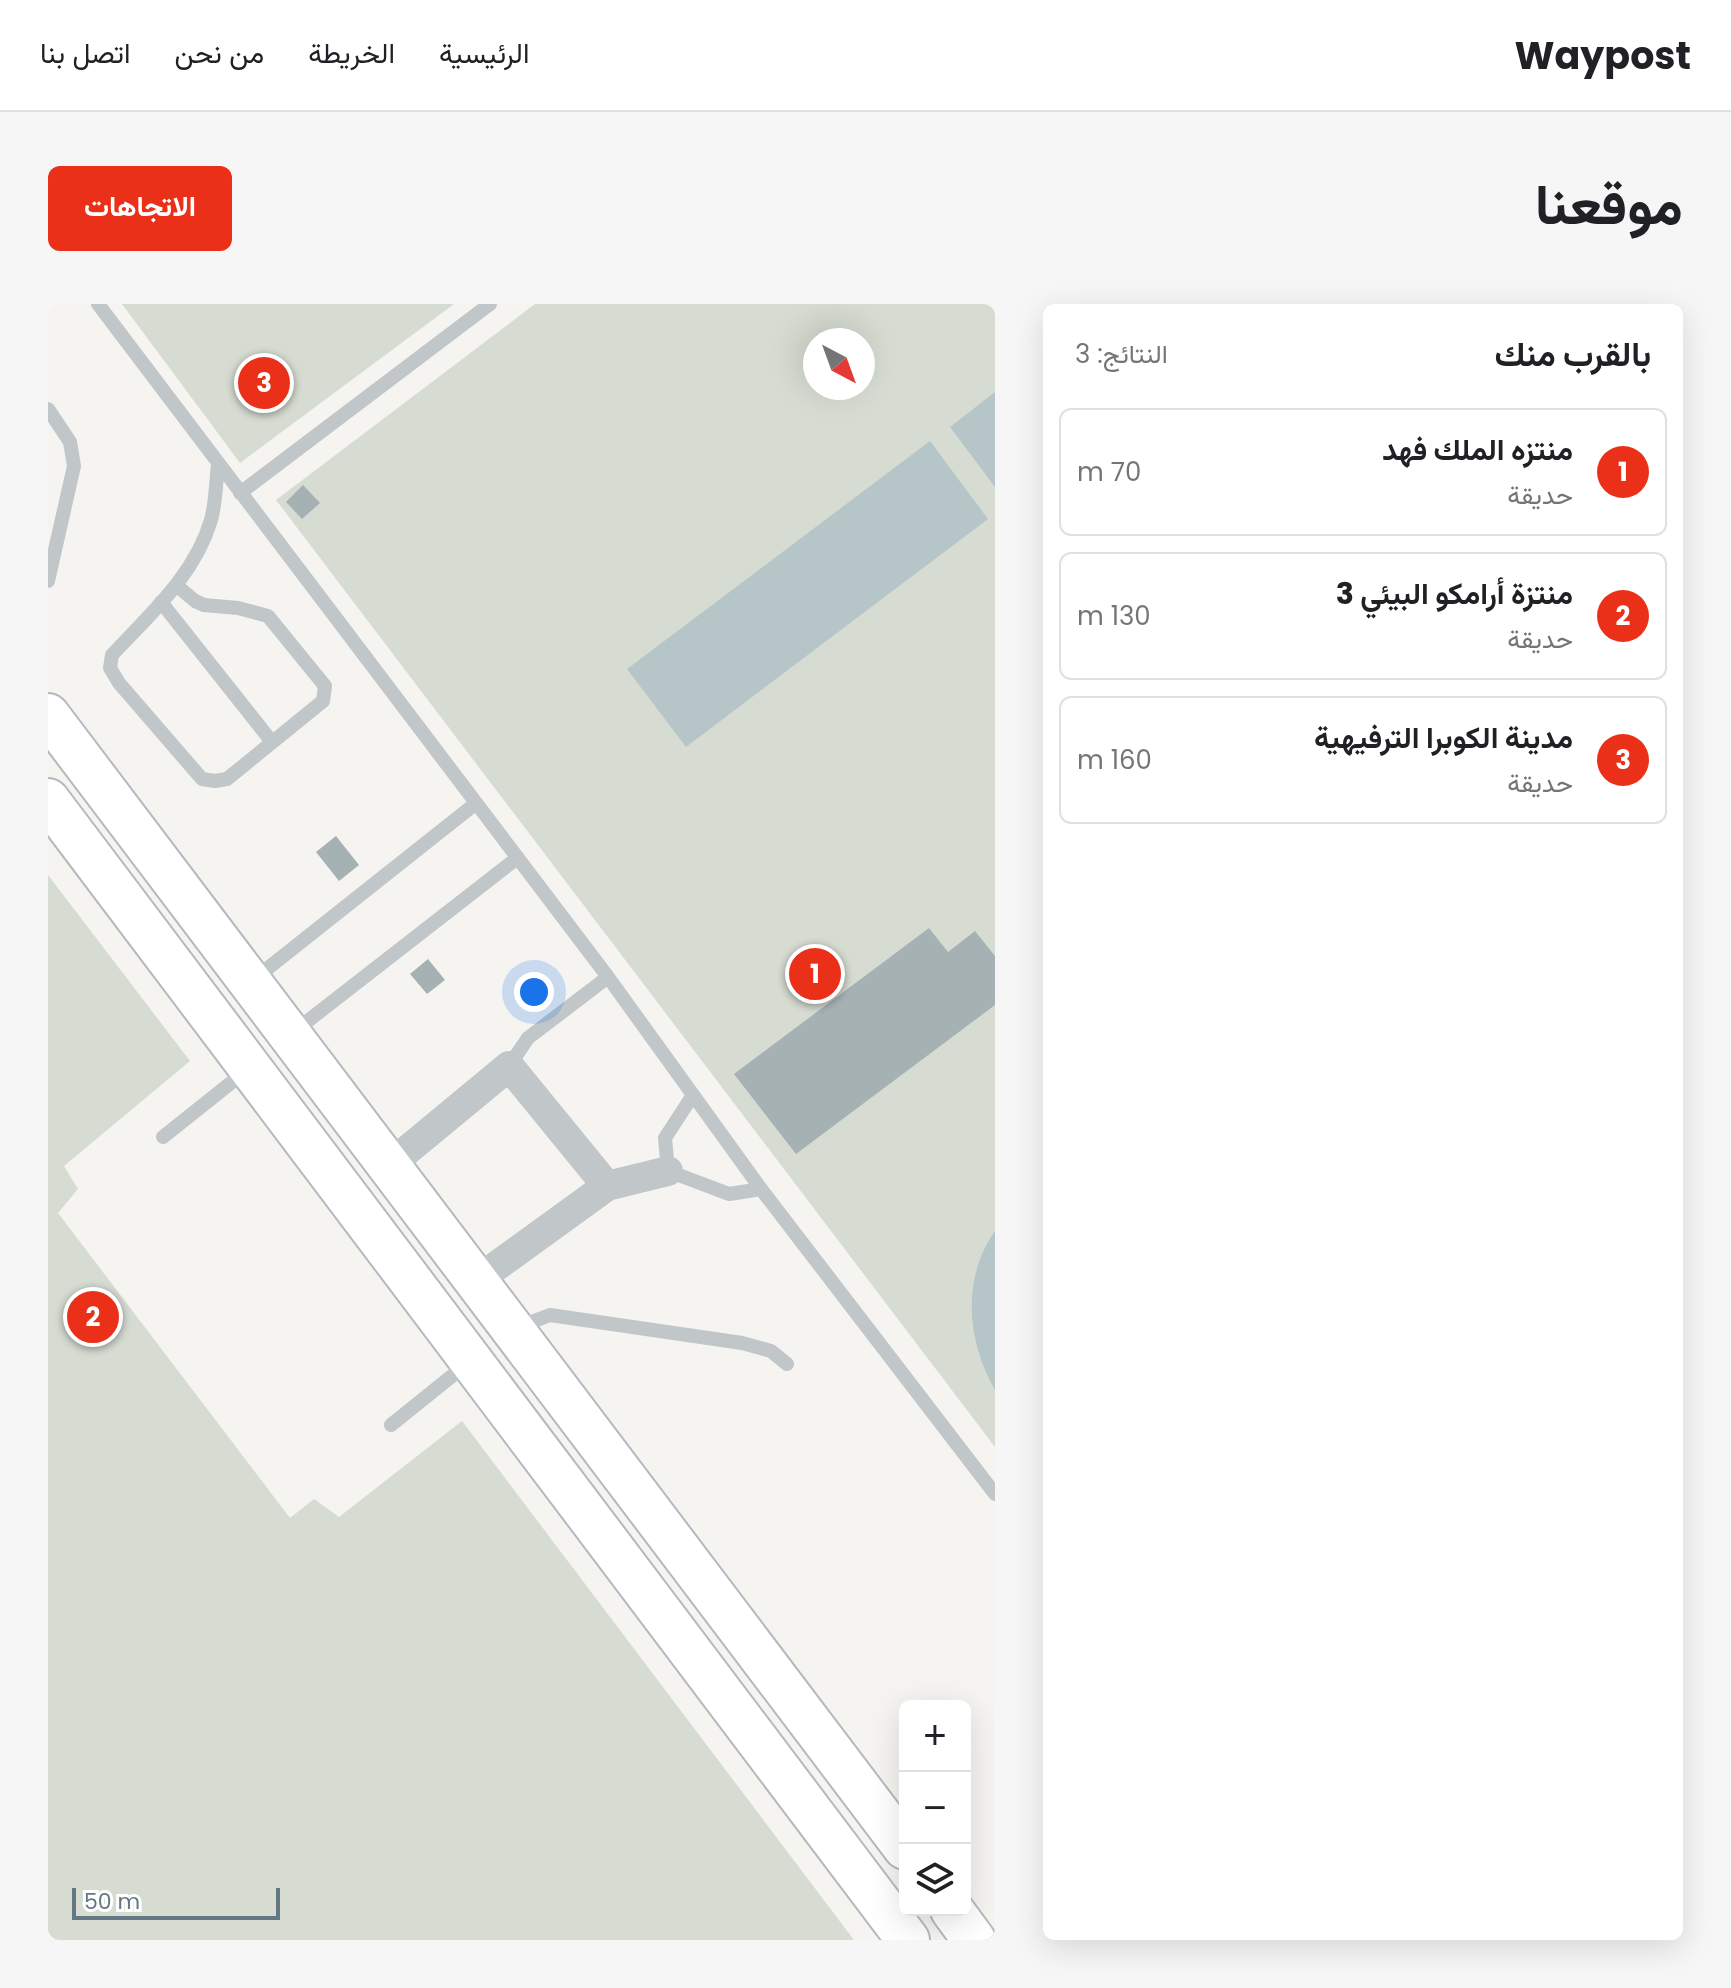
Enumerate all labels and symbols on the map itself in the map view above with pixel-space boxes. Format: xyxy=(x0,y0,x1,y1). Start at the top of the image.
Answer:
north arrow xyxy=(803,328,875,400)
pin: 3 xyxy=(238,353,290,413)
pin: 1 xyxy=(789,944,841,1004)
your location xyxy=(514,972,554,1012)
pin: 2 xyxy=(67,1287,119,1347)
scale bar xyxy=(72,1884,280,1920)

